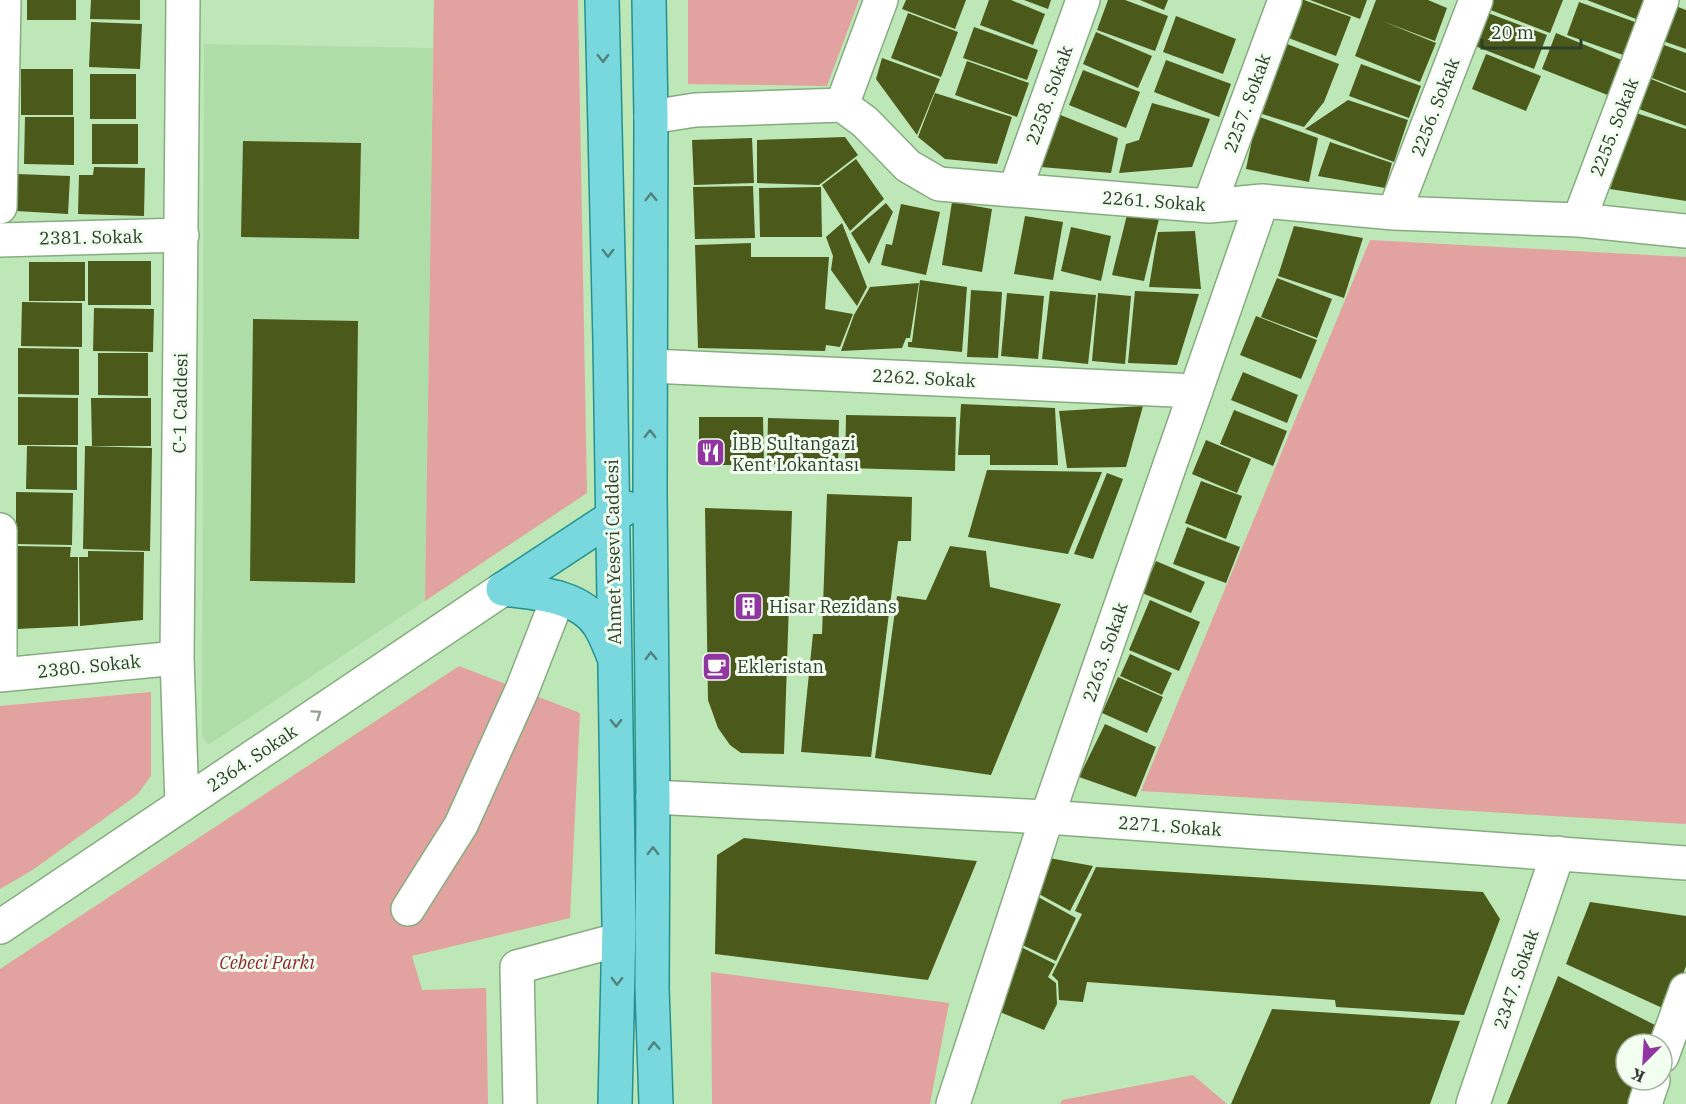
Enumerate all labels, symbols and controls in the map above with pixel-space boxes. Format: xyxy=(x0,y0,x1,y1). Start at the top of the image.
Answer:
scale bar xyxy=(1482,12,1581,50)
text: 20 m xyxy=(1491,21,1534,44)
street label: 2258. Sokak xyxy=(1020,42,1078,148)
street label: 2257. Sokak xyxy=(1218,50,1276,156)
one-way arrow xyxy=(597,54,609,63)
street label: 2256. Sokak xyxy=(1406,54,1465,160)
street label: 2255. Sokak xyxy=(1585,74,1644,180)
street label: 2261. Sokak xyxy=(1101,186,1207,216)
one-way arrow xyxy=(645,192,657,201)
street label: 2381. Sokak xyxy=(39,225,144,249)
one-way arrow xyxy=(601,249,614,258)
street label: C-1 Caddesi xyxy=(168,352,192,454)
street label: 2262. Sokak xyxy=(872,364,977,392)
one-way arrow xyxy=(644,429,656,438)
place label: İBB Sultangazi Kent Lokantası xyxy=(732,432,860,476)
restaurant icon: İBB Sultangazi Kent Lokantası xyxy=(695,437,727,469)
street label: Ahmet Yesevi Caddesi xyxy=(600,459,626,645)
building icon: Hisar Rezidans xyxy=(732,590,764,622)
place label: Hisar Rezidans xyxy=(769,595,897,618)
street label: 2263. Sokak xyxy=(1077,599,1133,705)
street label: 2380. Sokak xyxy=(36,649,142,683)
cafe icon: Ekleristan xyxy=(700,650,732,682)
one-way arrow xyxy=(645,651,657,660)
place label: Ekleristan xyxy=(737,655,824,678)
one-way arrow xyxy=(311,710,322,721)
one-way arrow xyxy=(610,718,622,727)
street label: 2364. Sokak xyxy=(203,719,302,797)
street label: 2271. Sokak xyxy=(1117,811,1223,841)
one-way arrow xyxy=(646,846,659,855)
street label: 2347. Sokak xyxy=(1488,926,1544,1032)
park label: Cebeci Parkı xyxy=(219,951,315,974)
one-way arrow xyxy=(611,976,623,985)
north arrow xyxy=(1614,1032,1674,1092)
one-way arrow xyxy=(647,1041,660,1050)
text: K xyxy=(1628,1064,1648,1087)

